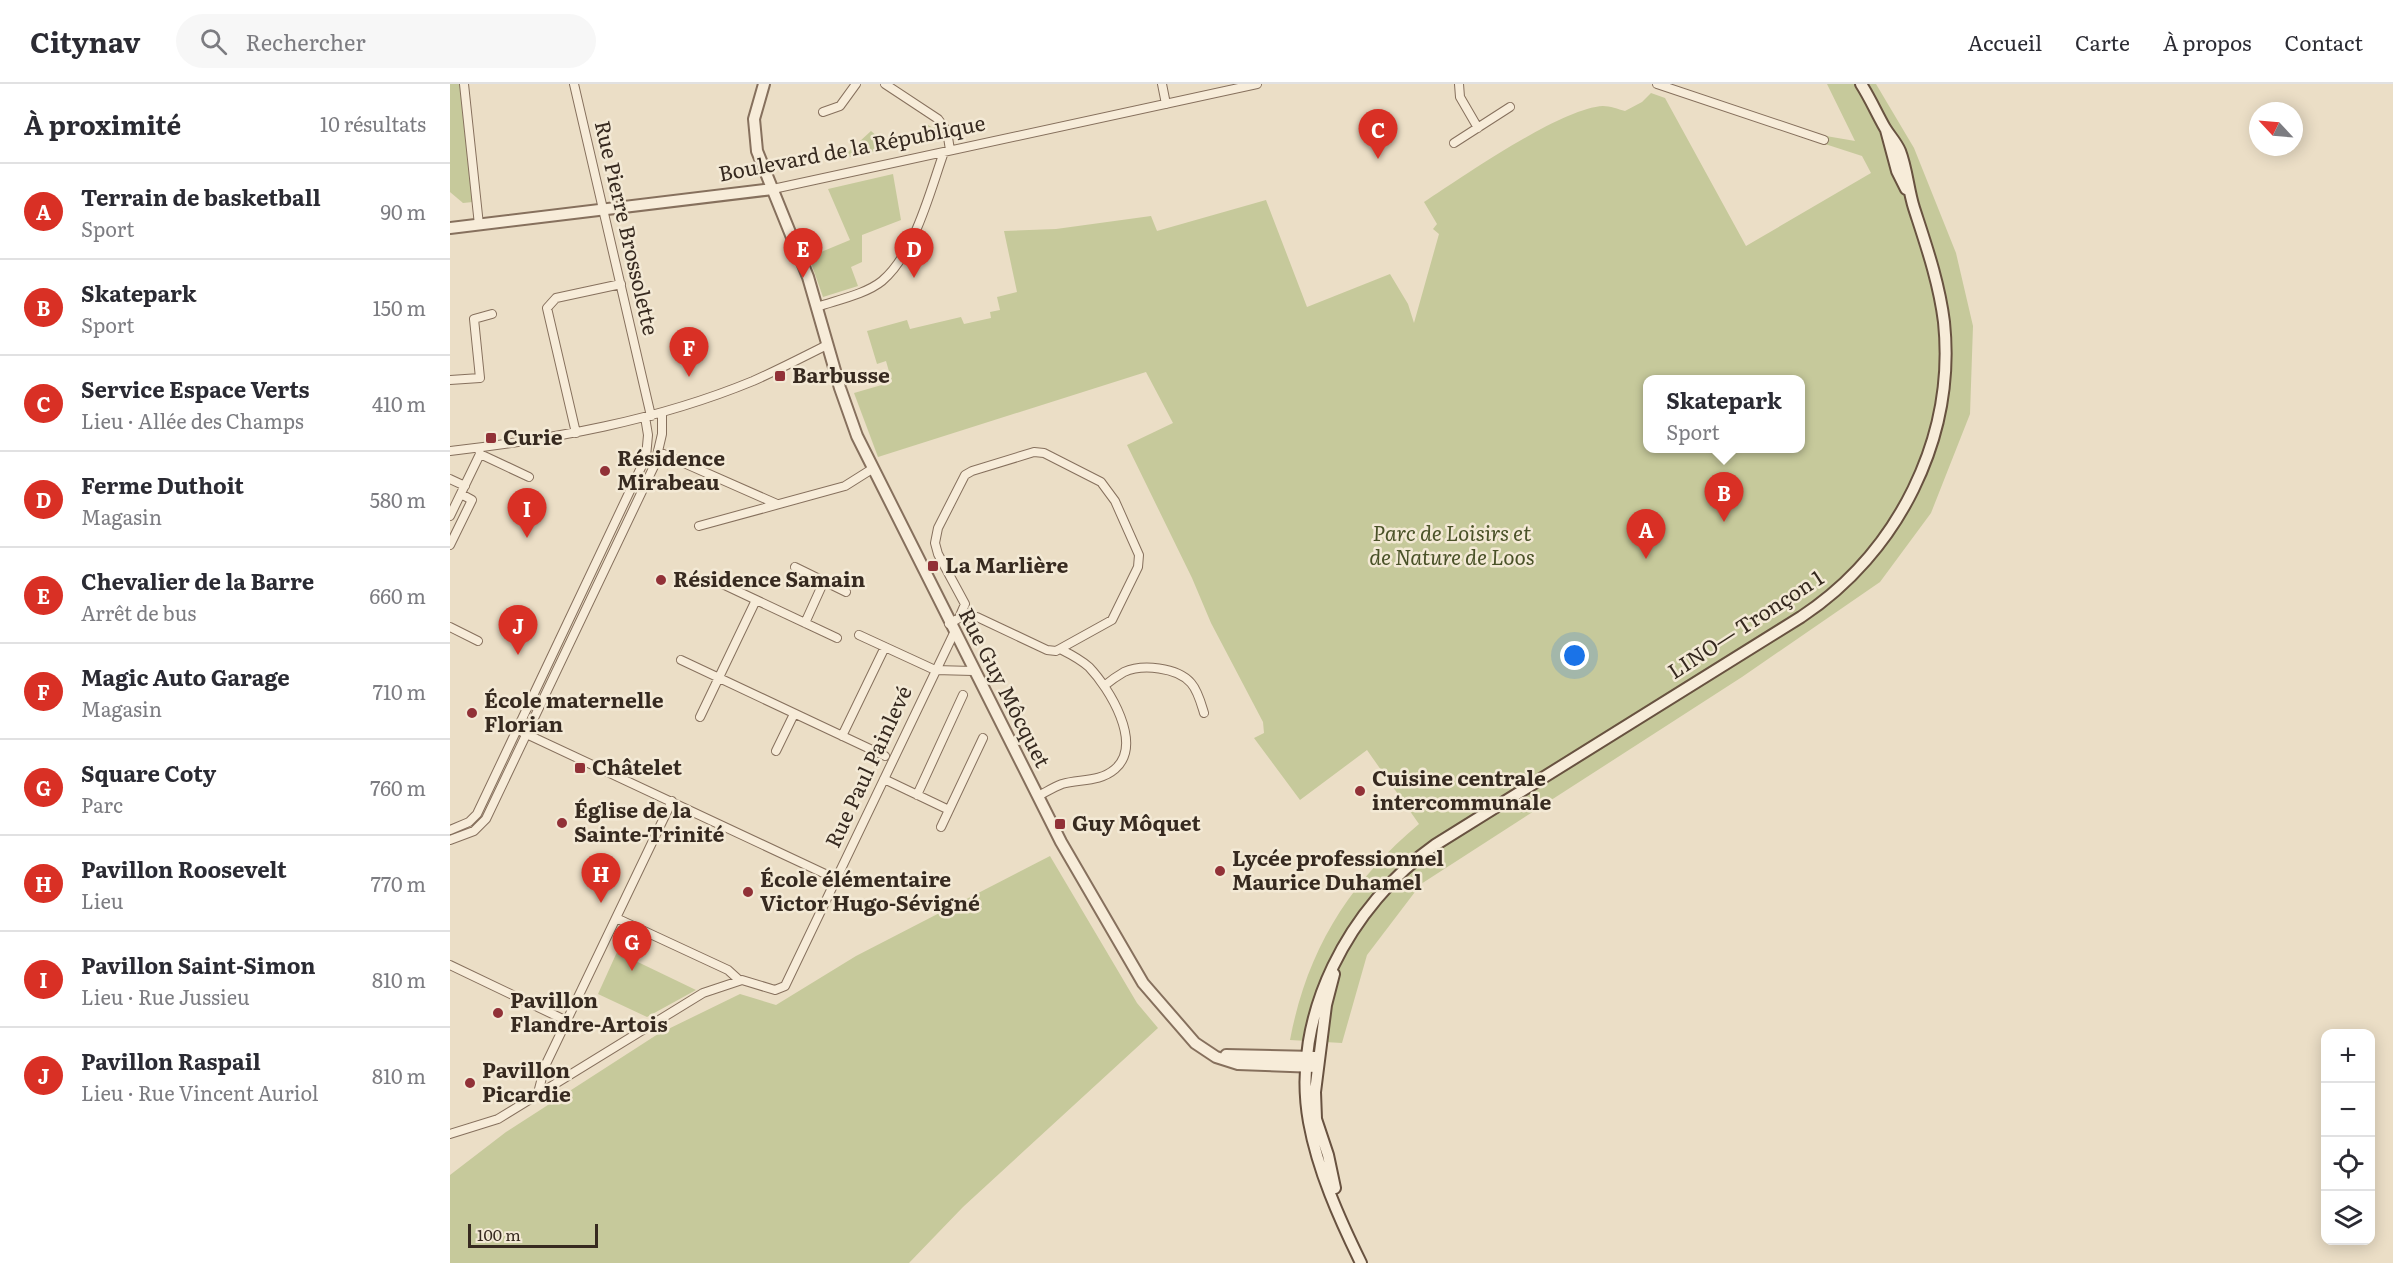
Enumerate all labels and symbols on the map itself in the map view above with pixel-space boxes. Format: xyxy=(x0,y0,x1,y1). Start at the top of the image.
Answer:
north arrow xyxy=(2249,102,2303,156)
street label: Boulevard de la République xyxy=(715,105,988,188)
pin: C xyxy=(1358,110,1398,159)
street label: Rue Pierre Brossolette xyxy=(589,117,668,338)
pin: E xyxy=(784,228,822,278)
pin: D xyxy=(894,228,934,278)
pin: F xyxy=(670,328,708,377)
place label: Barbusse xyxy=(792,358,890,389)
marker: Barbusse xyxy=(773,369,787,383)
place label: Curie xyxy=(503,420,563,451)
marker: Curie xyxy=(484,431,498,445)
place label: Résidence Mirabeau xyxy=(617,441,725,496)
marker: Résidence Mirabeau xyxy=(598,464,612,478)
pin: B xyxy=(1704,472,1744,522)
pin: I xyxy=(508,488,547,538)
pin: A xyxy=(1626,510,1666,559)
park label: Parc de Loisirs et de Nature de Loos xyxy=(1369,516,1535,571)
place label: La Marlière xyxy=(945,548,1068,579)
marker: La Marlière xyxy=(926,559,940,573)
street label: LINO— Tronçon 1 xyxy=(1661,561,1829,685)
place label: Résidence Samain xyxy=(673,562,866,593)
marker: Résidence Samain xyxy=(654,573,668,587)
street label: Rue Guy Môcquet xyxy=(953,602,1060,773)
pin: J xyxy=(498,606,538,655)
your location xyxy=(1560,641,1589,670)
street label: Rue Paul Painlevé xyxy=(816,680,918,852)
place label: École maternelle Florian xyxy=(484,683,664,738)
marker: École maternelle Florian xyxy=(465,706,479,720)
place label: Châtelet xyxy=(592,750,683,781)
marker: Châtelet xyxy=(573,761,587,775)
place label: Cuisine centrale intercommunale xyxy=(1372,761,1551,816)
marker: Cuisine centrale intercommunale xyxy=(1353,784,1367,798)
place label: Église de la Sainte-Trinité xyxy=(574,793,724,848)
place label: Guy Môquet xyxy=(1072,806,1201,837)
marker: Église de la Sainte-Trinité xyxy=(555,816,569,830)
marker: Guy Môquet xyxy=(1053,817,1067,831)
place label: Lycée professionnel Maurice Duhamel xyxy=(1232,841,1444,896)
pin: H xyxy=(582,854,620,903)
place label: École élémentaire Victor Hugo-Sévigné xyxy=(760,862,980,917)
marker: Lycée professionnel Maurice Duhamel xyxy=(1213,864,1227,878)
marker: École élémentaire Victor Hugo-Sévigné xyxy=(741,885,755,899)
pin: G xyxy=(612,922,651,971)
place label: Pavillon Flandre-Artois xyxy=(510,983,668,1038)
marker: Pavillon Flandre-Artois xyxy=(491,1006,505,1020)
place label: Pavillon Picardie xyxy=(482,1053,571,1108)
marker: Pavillon Picardie xyxy=(463,1076,477,1090)
scale bar xyxy=(468,1221,598,1248)

